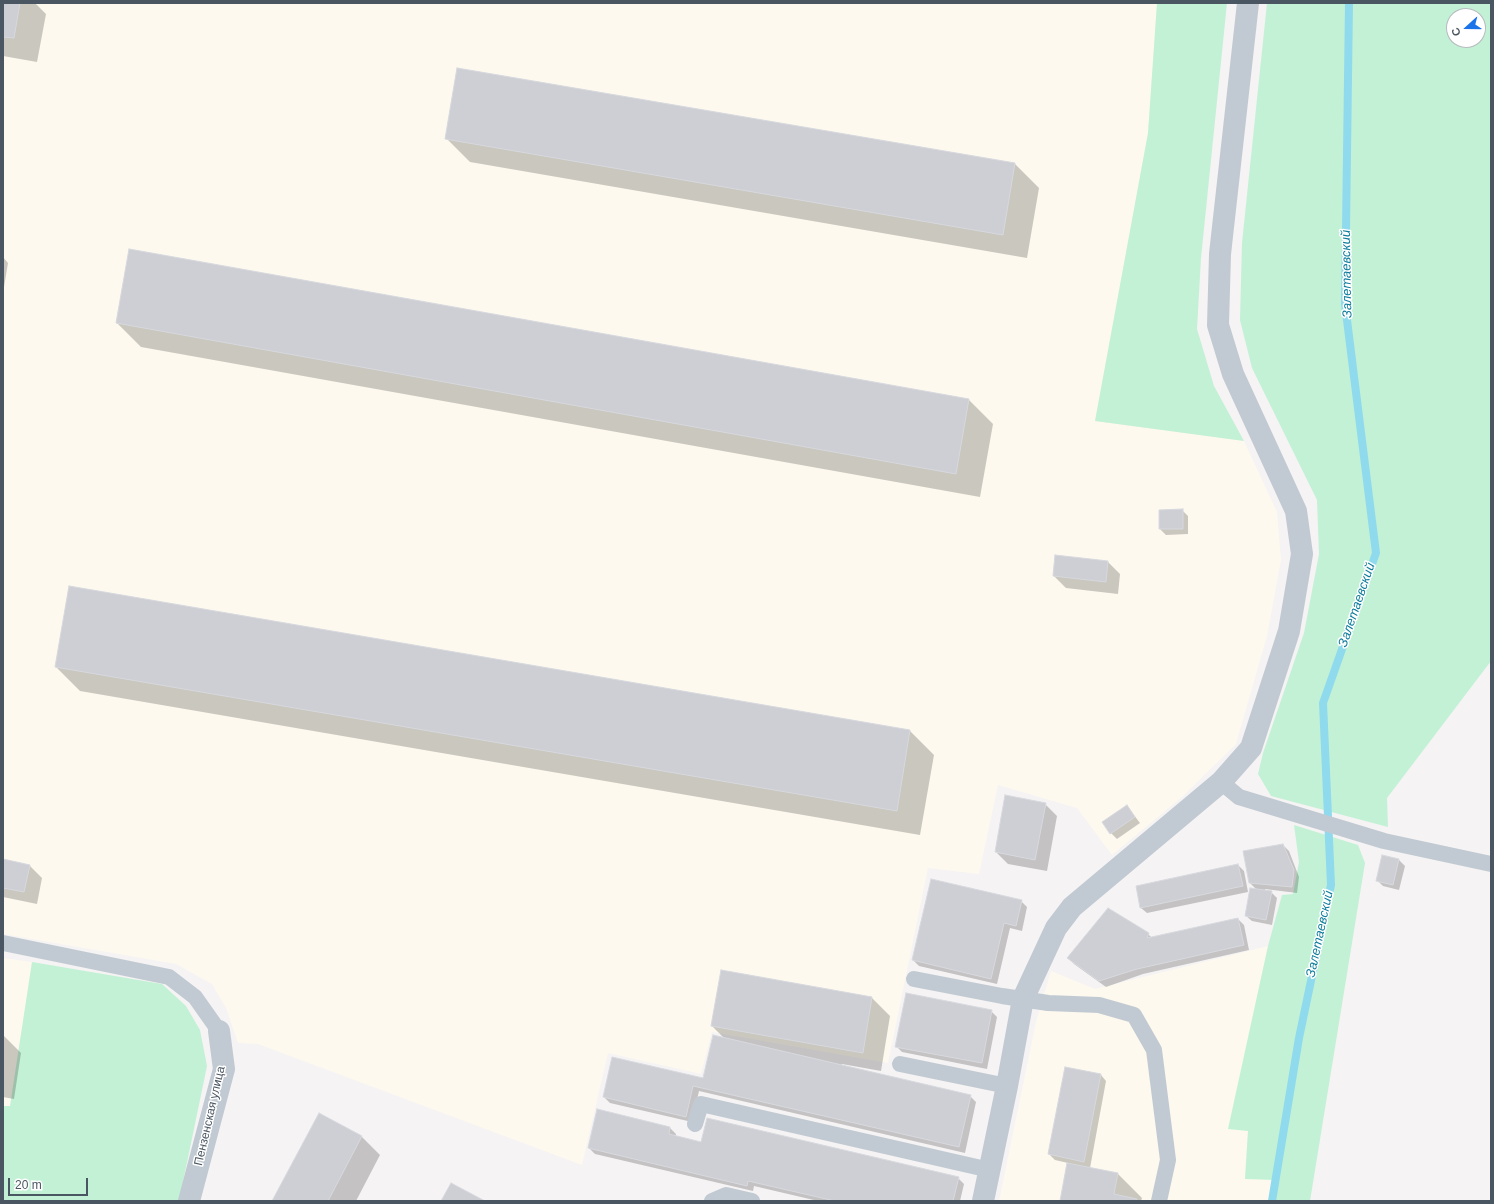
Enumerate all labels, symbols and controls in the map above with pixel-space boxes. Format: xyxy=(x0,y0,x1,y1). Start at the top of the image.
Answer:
north arrow xyxy=(1446,8,1486,48)
text: С xyxy=(1449,26,1463,38)
water label: Залетаевский xyxy=(1338,230,1356,318)
water label: Залетаевский xyxy=(1335,561,1379,649)
water label: Залетаевский xyxy=(1303,889,1337,979)
street label: Пензенская улица xyxy=(192,1065,228,1167)
scale bar xyxy=(10,1170,90,1196)
text: 20 m xyxy=(15,1178,42,1192)

